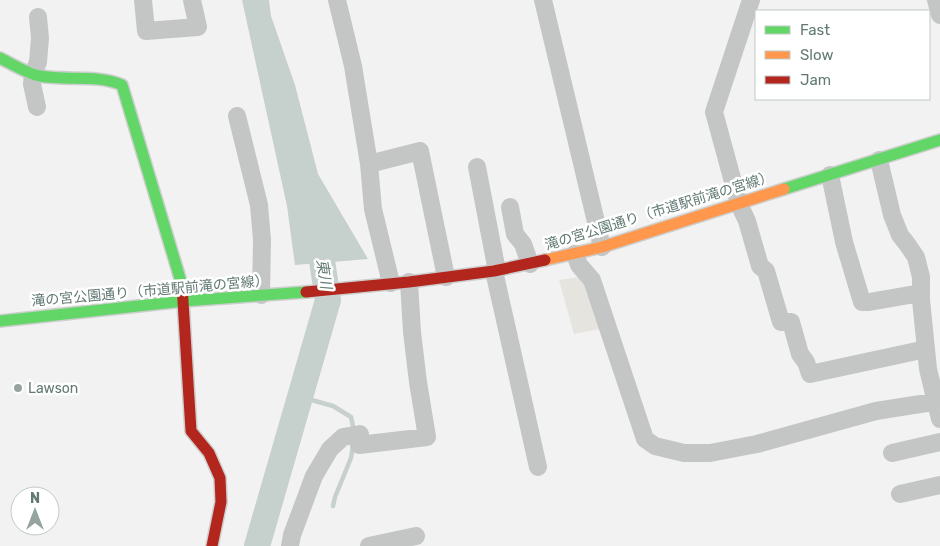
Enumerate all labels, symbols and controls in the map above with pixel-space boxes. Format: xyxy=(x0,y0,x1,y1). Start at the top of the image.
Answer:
legend xyxy=(755,10,930,100)
text: Fast xyxy=(800,21,830,39)
text: Slow xyxy=(800,46,833,64)
text: Jam xyxy=(800,71,831,89)
street label: 滝の宮公園通り（市道駅前滝の宮線） xyxy=(543,168,775,254)
water label: 東川 xyxy=(313,258,336,292)
street label: 滝の宮公園通り（市道駅前滝の宮線） xyxy=(31,272,269,310)
place label: Lawson xyxy=(28,380,78,397)
marker: Lawson xyxy=(12,382,24,394)
north arrow xyxy=(10,486,60,536)
text: N xyxy=(30,490,40,507)

